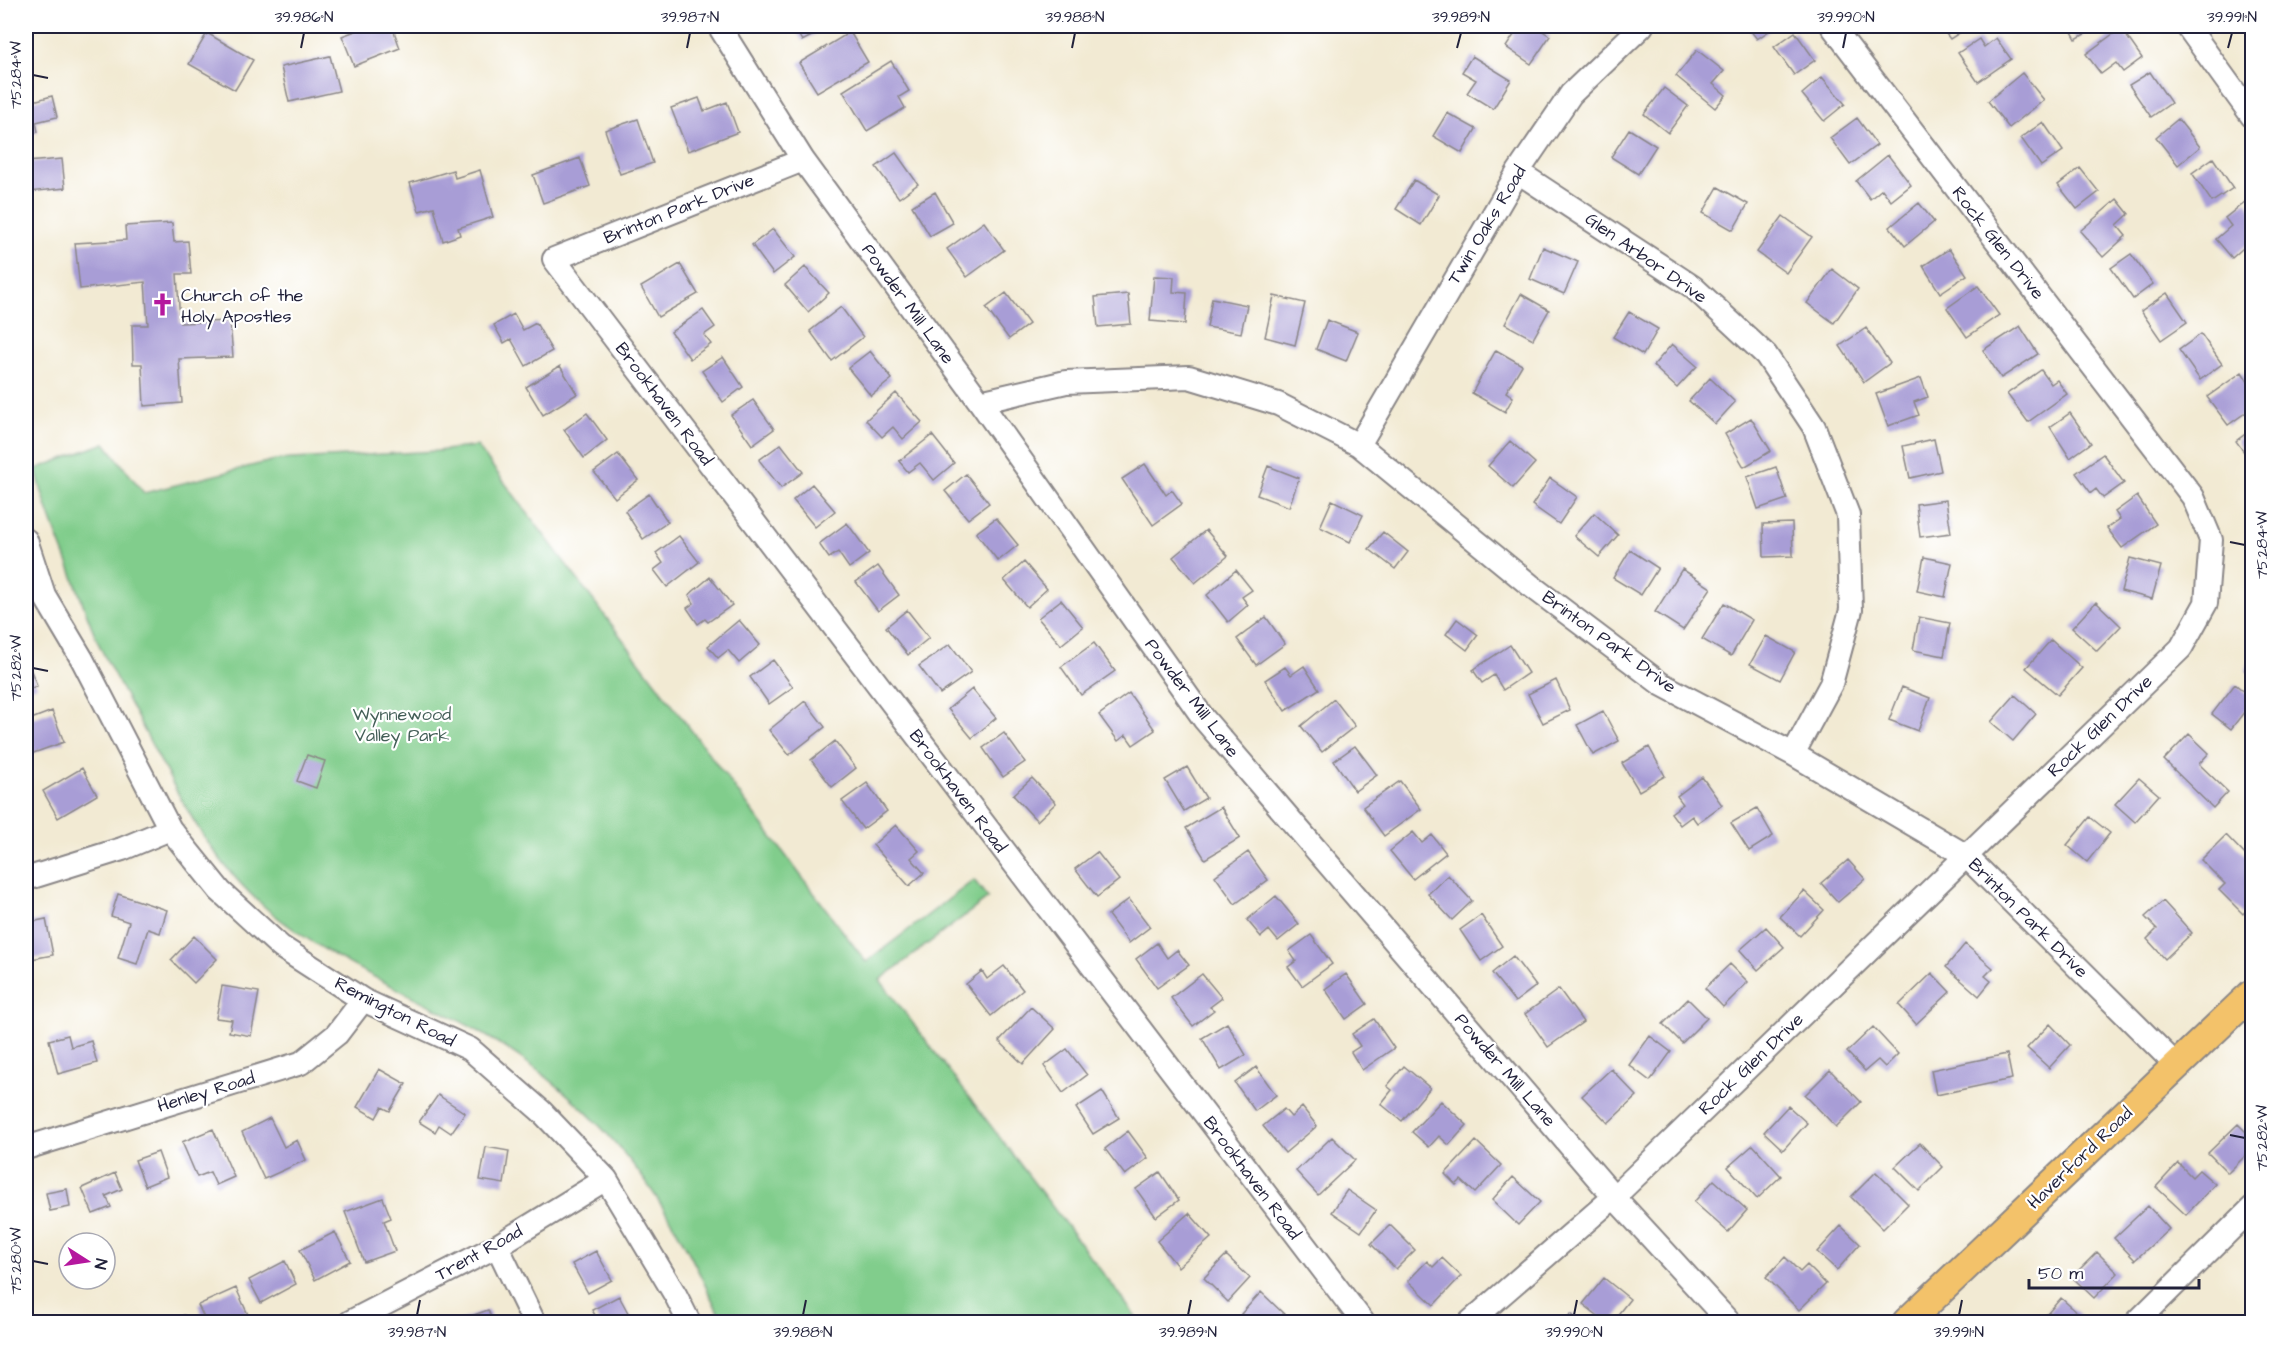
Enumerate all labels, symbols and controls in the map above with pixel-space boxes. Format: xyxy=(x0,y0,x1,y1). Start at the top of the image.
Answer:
text: 39.986°N xyxy=(275,7,333,28)
text: 39.987°N xyxy=(661,7,719,28)
text: 39.988°N xyxy=(1046,7,1104,28)
text: 39.989°N xyxy=(1432,7,1490,28)
text: 39.990°N xyxy=(1817,7,1875,28)
text: 39.991°N xyxy=(2207,7,2257,28)
text: 75.284°W xyxy=(6,41,27,109)
street label: Twin Oaks Road xyxy=(1442,161,1532,289)
street label: Brinton Park Drive xyxy=(600,167,758,251)
street label: Rock Glen Drive xyxy=(1946,181,2050,305)
street label: Glen Arbor Drive xyxy=(1580,207,1712,310)
street label: Powder Mill Lane xyxy=(856,239,960,369)
place label: Church of the Holy Apostles xyxy=(181,283,303,330)
church icon: Church of the Holy Apostles xyxy=(150,292,176,318)
street label: Brookhaven Road xyxy=(609,337,719,471)
text: 75.284°W xyxy=(2252,511,2273,579)
street label: Brinton Park Drive xyxy=(1537,585,1681,699)
street label: Powder Mill Lane xyxy=(1139,633,1245,763)
text: 75.282°W xyxy=(6,635,27,701)
street label: Rock Glen Drive xyxy=(2042,669,2158,783)
park label: Wynnewood Valley Park xyxy=(353,702,451,749)
street label: Brookhaven Road xyxy=(903,724,1013,858)
street label: Brinton Park Drive xyxy=(1962,852,2094,984)
street label: Remington Road xyxy=(330,971,460,1054)
street label: Rock Glen Drive xyxy=(1693,1007,1809,1121)
street label: Powder Mill Lane xyxy=(1449,1008,1562,1132)
street label: Henley Road xyxy=(154,1065,258,1120)
street label: Haverford Road xyxy=(2022,1101,2138,1215)
text: 75.282°W xyxy=(2252,1105,2273,1171)
street label: Brookhaven Road xyxy=(1197,1111,1307,1245)
street label: Trent Road xyxy=(431,1219,527,1287)
text: 75.280°W xyxy=(6,1227,27,1295)
north arrow xyxy=(57,1231,117,1291)
scale bar xyxy=(2029,1252,2198,1290)
text: N xyxy=(89,1257,112,1271)
text: 50 m xyxy=(2038,1261,2083,1286)
text: 39.987°N xyxy=(388,1322,446,1343)
text: 39.988°N xyxy=(774,1322,832,1343)
text: 39.989°N xyxy=(1159,1322,1217,1343)
text: 39.990°N xyxy=(1545,1322,1603,1343)
text: 39.991°N xyxy=(1934,1322,1984,1343)

